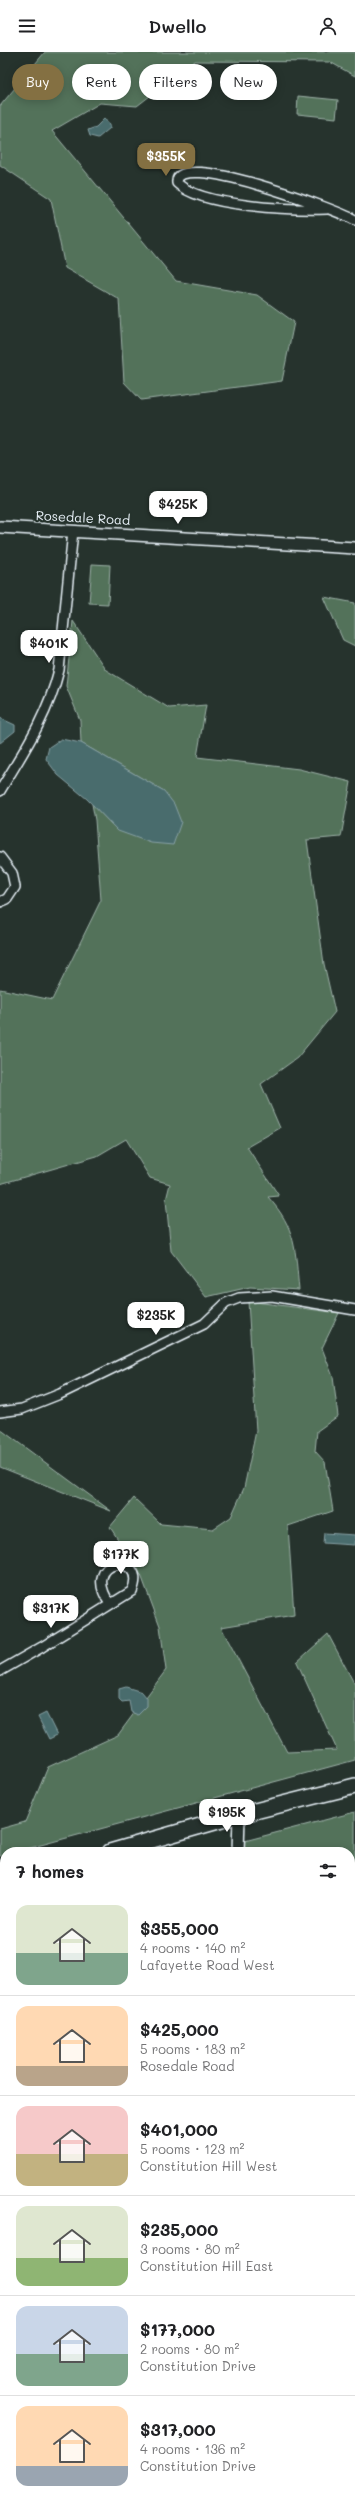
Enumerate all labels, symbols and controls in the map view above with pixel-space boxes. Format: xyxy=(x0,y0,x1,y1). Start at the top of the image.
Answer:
text: Dwello xyxy=(149,14,206,38)
icon: menu xyxy=(16,15,38,37)
icon: person xyxy=(317,15,339,37)
chip: Buy xyxy=(12,64,64,100)
chip: Rent xyxy=(72,64,131,100)
chip: Filters xyxy=(139,64,212,100)
chip: New xyxy=(220,64,277,100)
pin: $355K xyxy=(138,143,194,177)
text: $355K xyxy=(146,147,186,164)
pin: $425K xyxy=(150,491,206,525)
text: $425K xyxy=(158,495,198,512)
street label: Rosedale Road xyxy=(35,506,131,528)
pin: $401K xyxy=(21,630,77,664)
text: $401K xyxy=(30,634,68,651)
pin: $235K xyxy=(128,1302,184,1336)
text: $235K xyxy=(136,1306,176,1323)
pin: $177K xyxy=(93,1541,149,1575)
text: $177K xyxy=(103,1545,139,1562)
pin: $317K xyxy=(23,1595,79,1629)
text: $317K xyxy=(32,1599,70,1616)
pin: $195K xyxy=(199,1799,255,1833)
text: $195K xyxy=(208,1803,246,1820)
text: 7 homes xyxy=(16,1860,84,1882)
icon: filters xyxy=(317,1860,339,1882)
text: $355,000 xyxy=(140,1917,219,1939)
icon: home xyxy=(48,1921,96,1969)
text: 4 rooms · 140 m² xyxy=(140,1939,245,1956)
text: Lafayette Road West xyxy=(140,1956,275,1973)
text: $425,000 xyxy=(140,2018,219,2040)
icon: home xyxy=(48,2022,96,2070)
text: 5 rooms · 183 m² xyxy=(140,2040,245,2057)
text: Rosedale Road xyxy=(140,2057,235,2074)
text: $401,000 xyxy=(140,2118,218,2140)
icon: home xyxy=(48,2122,96,2170)
text: 5 rooms · 123 m² xyxy=(140,2140,244,2157)
text: Constitution Hill West xyxy=(140,2157,277,2174)
text: $235,000 xyxy=(140,2218,218,2240)
icon: home xyxy=(48,2222,96,2270)
text: 3 rooms · 80 m² xyxy=(140,2240,240,2257)
text: Constitution Hill East xyxy=(140,2257,273,2274)
text: $177,000 xyxy=(140,2318,215,2340)
icon: home xyxy=(48,2322,96,2370)
text: 2 rooms · 80 m² xyxy=(140,2340,239,2357)
text: Constitution Drive xyxy=(140,2357,256,2374)
text: $317,000 xyxy=(140,2418,216,2440)
icon: home xyxy=(48,2422,96,2470)
text: 4 rooms · 136 m² xyxy=(140,2440,245,2457)
text: Constitution Drive xyxy=(140,2457,256,2474)

